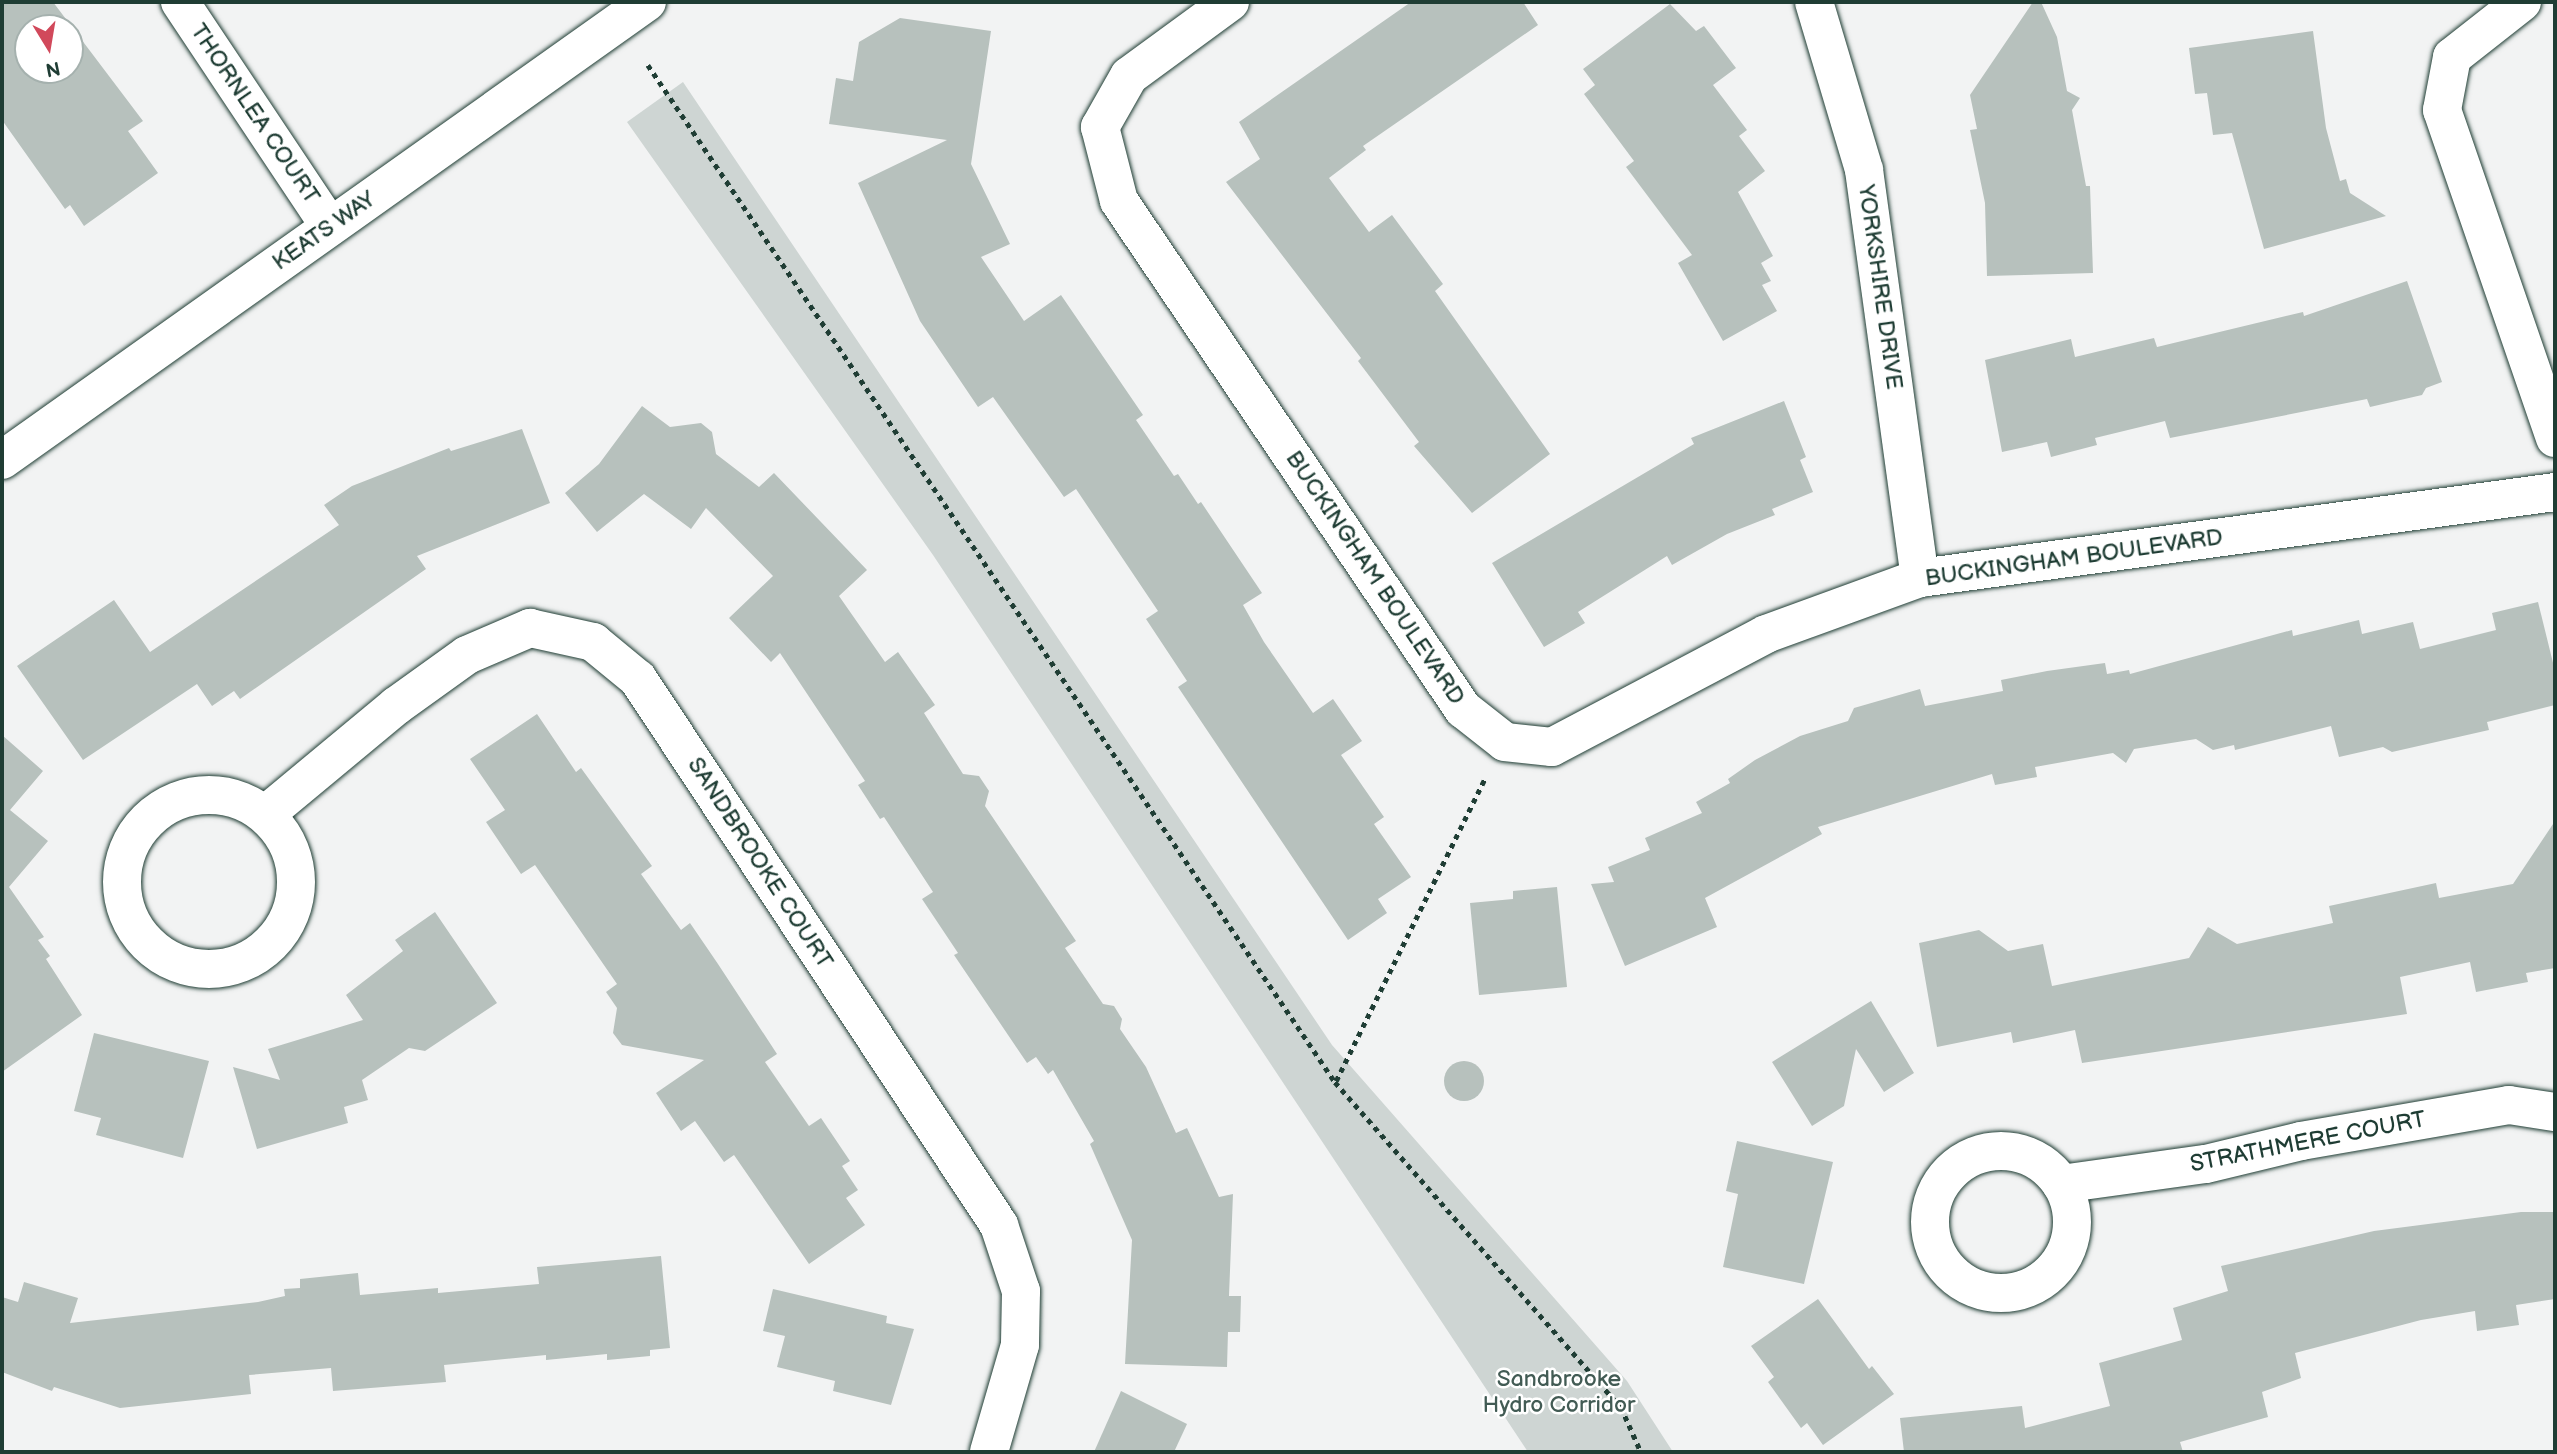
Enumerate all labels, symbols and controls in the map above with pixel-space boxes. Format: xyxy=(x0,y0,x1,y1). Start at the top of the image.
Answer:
north arrow xyxy=(14,14,84,84)
street label: THORNLEA COURT xyxy=(184,19,326,209)
text: N xyxy=(44,55,62,81)
street label: YORKSHIRE DRIVE xyxy=(1852,183,1908,391)
street label: KEATS WAY xyxy=(267,185,381,277)
street label: BUCKINGHAM BOULEVARD xyxy=(1280,446,1470,710)
street label: BUCKINGHAM BOULEVARD xyxy=(1923,523,2225,593)
street label: SANDBROOKE COURT xyxy=(681,752,839,974)
street label: STRATHMERE COURT xyxy=(2188,1106,2428,1178)
park label: Sandbrooke Hydro Corridor xyxy=(1483,1365,1635,1419)

